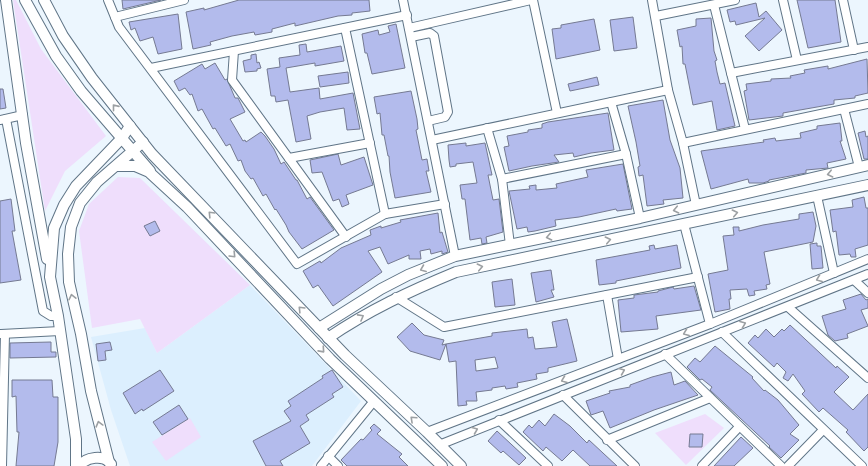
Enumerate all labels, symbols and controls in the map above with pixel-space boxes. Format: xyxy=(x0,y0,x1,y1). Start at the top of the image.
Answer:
one-way arrow xyxy=(113,105,120,112)
one-way arrow xyxy=(827,169,834,178)
one-way arrow xyxy=(673,205,679,213)
one-way arrow xyxy=(732,210,738,218)
one-way arrow xyxy=(208,211,216,219)
one-way arrow xyxy=(546,232,552,241)
one-way arrow xyxy=(604,236,611,244)
one-way arrow xyxy=(229,250,236,258)
one-way arrow xyxy=(477,263,483,271)
one-way arrow xyxy=(420,264,427,272)
one-way arrow xyxy=(816,274,823,282)
one-way arrow xyxy=(69,294,77,300)
one-way arrow xyxy=(298,306,305,313)
one-way arrow xyxy=(357,314,364,321)
one-way arrow xyxy=(739,321,746,329)
one-way arrow xyxy=(682,329,689,337)
one-way arrow xyxy=(317,345,325,353)
one-way arrow xyxy=(618,368,625,376)
one-way arrow xyxy=(561,375,568,383)
one-way arrow xyxy=(411,417,418,424)
one-way arrow xyxy=(96,421,104,427)
one-way arrow xyxy=(471,427,478,435)

